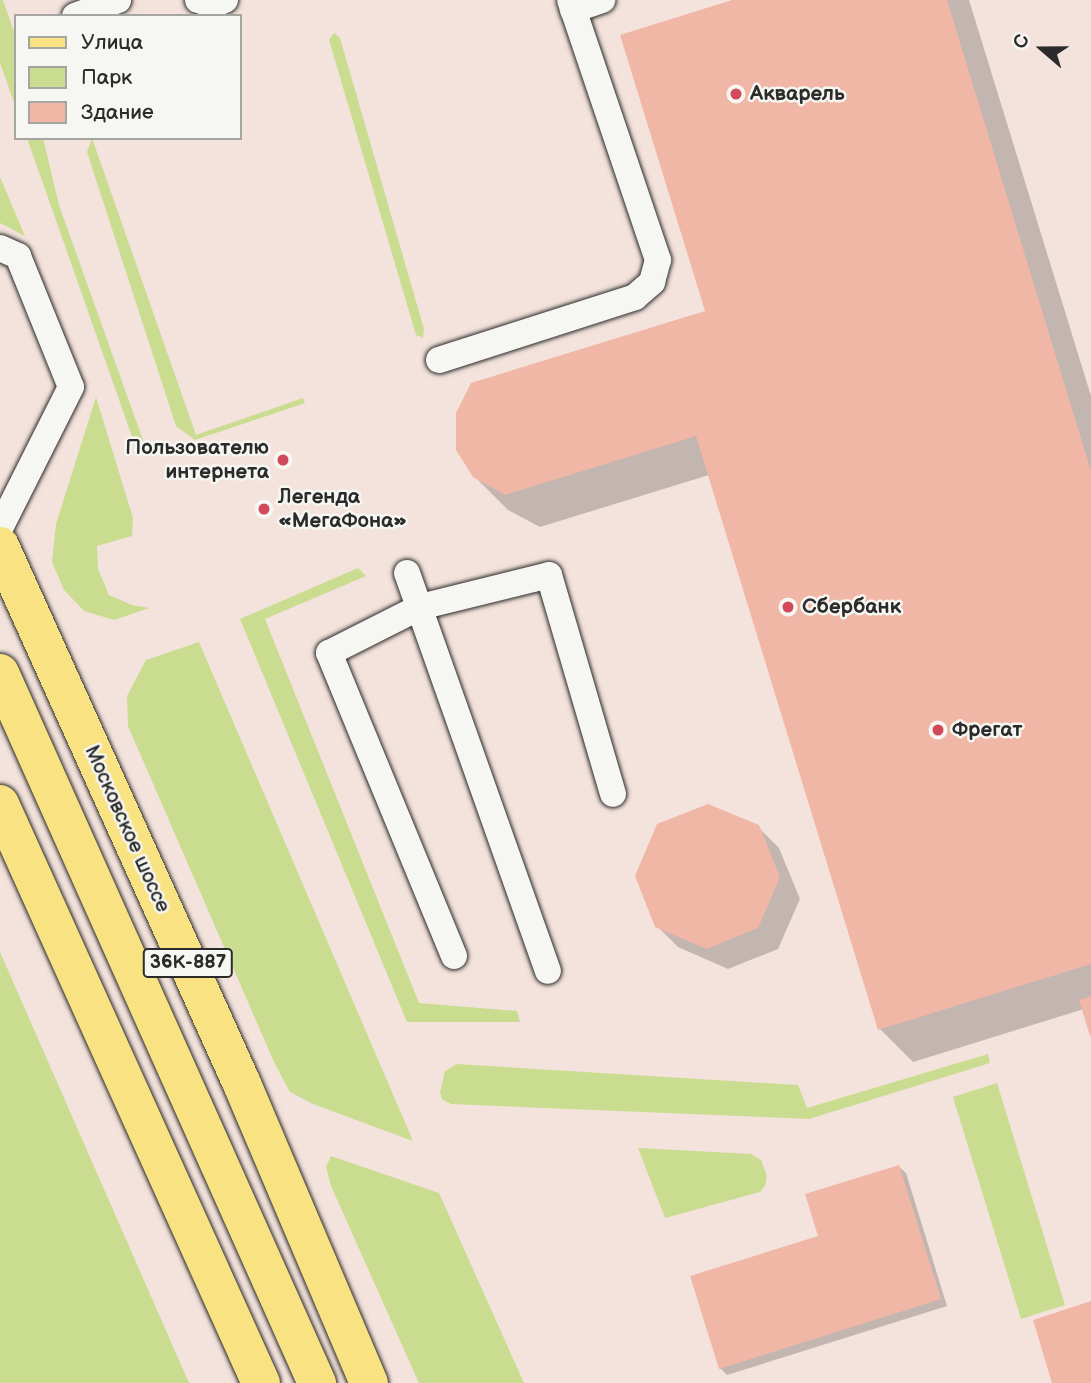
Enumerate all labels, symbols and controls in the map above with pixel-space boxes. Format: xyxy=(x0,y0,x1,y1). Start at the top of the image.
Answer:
legend xyxy=(14,14,242,140)
north arrow xyxy=(1007,14,1077,84)
text: Улица xyxy=(81,30,143,55)
text: С xyxy=(1009,32,1035,52)
text: Парк xyxy=(81,65,132,90)
place label: Акварель xyxy=(750,81,845,107)
marker: Акварель xyxy=(728,86,744,102)
text: Здание xyxy=(81,100,154,125)
place label: Пользователю интернета xyxy=(125,435,269,485)
marker: Пользователю интернета xyxy=(275,452,291,468)
place label: Легенда «МегаФона» xyxy=(278,484,407,534)
marker: Легенда «МегаФона» xyxy=(256,501,272,517)
place label: Сбербанк xyxy=(802,594,901,620)
marker: Сбербанк xyxy=(780,599,796,615)
place label: Фрегат xyxy=(952,717,1022,743)
marker: Фрегат xyxy=(930,722,946,738)
street label: Московское шоссе xyxy=(79,741,175,917)
road number: 36К-887 xyxy=(142,948,234,979)

